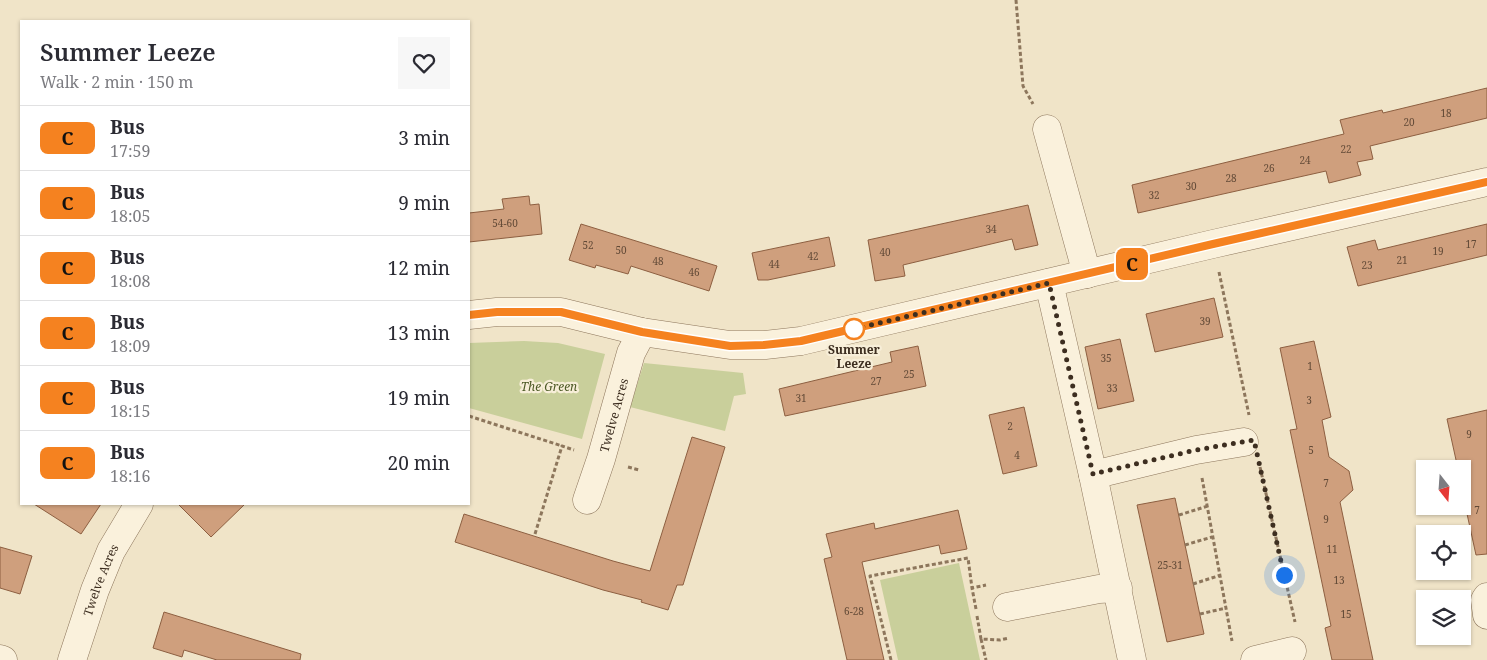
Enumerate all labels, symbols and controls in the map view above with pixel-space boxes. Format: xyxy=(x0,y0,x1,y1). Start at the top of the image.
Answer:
text: Summer Leeze xyxy=(40,35,216,68)
button: heart xyxy=(398,37,450,89)
text: Walk · 2 min · 150 m xyxy=(40,71,193,93)
house number: 18 xyxy=(1440,106,1452,120)
text: Bus xyxy=(110,114,145,140)
house number: 20 xyxy=(1403,115,1415,129)
text: 3 min xyxy=(398,125,450,151)
text: C xyxy=(61,126,74,150)
text: 17:59 xyxy=(110,140,150,162)
house number: 22 xyxy=(1340,142,1352,156)
house number: 24 xyxy=(1299,153,1311,167)
house number: 26 xyxy=(1263,161,1275,175)
house number: 28 xyxy=(1225,171,1237,185)
text: Bus xyxy=(110,179,145,205)
house number: 30 xyxy=(1185,179,1197,193)
house number: 32 xyxy=(1148,188,1160,202)
text: 9 min xyxy=(398,190,450,216)
text: C xyxy=(61,191,74,215)
text: 18:05 xyxy=(110,205,150,227)
house number: 54-60 xyxy=(492,216,518,230)
house number: 34 xyxy=(985,222,997,236)
house number: 17 xyxy=(1465,237,1477,251)
house number: 52 xyxy=(582,238,594,252)
house number: 50 xyxy=(615,243,627,257)
text: Bus xyxy=(110,244,145,270)
house number: 19 xyxy=(1432,244,1444,258)
house number: 40 xyxy=(879,245,891,259)
line badge: C xyxy=(1116,248,1148,280)
house number: 42 xyxy=(807,249,819,263)
text: C xyxy=(1126,252,1138,276)
house number: 21 xyxy=(1396,253,1408,267)
house number: 48 xyxy=(652,254,664,268)
text: 12 min xyxy=(388,255,450,281)
text: C xyxy=(61,256,74,280)
house number: 44 xyxy=(768,257,780,271)
house number: 23 xyxy=(1361,258,1373,272)
house number: 46 xyxy=(688,265,700,279)
text: 18:08 xyxy=(110,270,150,292)
text: Bus xyxy=(110,309,145,335)
house number: 39 xyxy=(1199,314,1211,328)
marker: Summer Leeze xyxy=(843,318,865,340)
text: 13 min xyxy=(388,320,450,346)
text: C xyxy=(61,321,74,345)
text: 18:09 xyxy=(110,335,150,357)
place label: Summer Leeze xyxy=(828,341,881,372)
house number: 35 xyxy=(1100,351,1112,365)
house number: 1 xyxy=(1307,359,1313,373)
house number: 25 xyxy=(903,367,915,381)
text: Bus xyxy=(110,374,145,400)
house number: 27 xyxy=(870,374,882,388)
street label: Twelve Acres xyxy=(595,376,632,454)
park label: The Green xyxy=(521,378,577,395)
house number: 33 xyxy=(1106,381,1118,395)
text: 19 min xyxy=(388,385,450,411)
text: C xyxy=(61,386,74,410)
house number: 31 xyxy=(795,391,807,405)
house number: 3 xyxy=(1306,393,1312,407)
text: 18:15 xyxy=(110,400,150,422)
house number: 2 xyxy=(1007,419,1013,433)
house number: 9 xyxy=(1466,427,1472,441)
text: Bus xyxy=(110,439,145,465)
house number: 5 xyxy=(1308,443,1314,457)
house number: 4 xyxy=(1014,448,1020,462)
text: 20 min xyxy=(388,450,450,476)
text: C xyxy=(61,451,74,475)
north arrow xyxy=(1416,460,1471,515)
map controls xyxy=(1416,460,1471,645)
text: 18:16 xyxy=(110,465,150,487)
house number: 7 xyxy=(1323,476,1329,490)
house number: 7 xyxy=(1474,503,1480,517)
house number: 9 xyxy=(1323,512,1329,526)
button: locate xyxy=(1416,525,1471,580)
street label: Twelve Acres xyxy=(79,540,122,618)
house number: 11 xyxy=(1326,542,1338,556)
house number: 25-31 xyxy=(1157,558,1183,572)
your location xyxy=(1272,563,1297,588)
house number: 13 xyxy=(1333,573,1345,587)
button: layers xyxy=(1416,590,1471,645)
house number: 6-28 xyxy=(844,604,864,618)
house number: 15 xyxy=(1340,607,1352,621)

